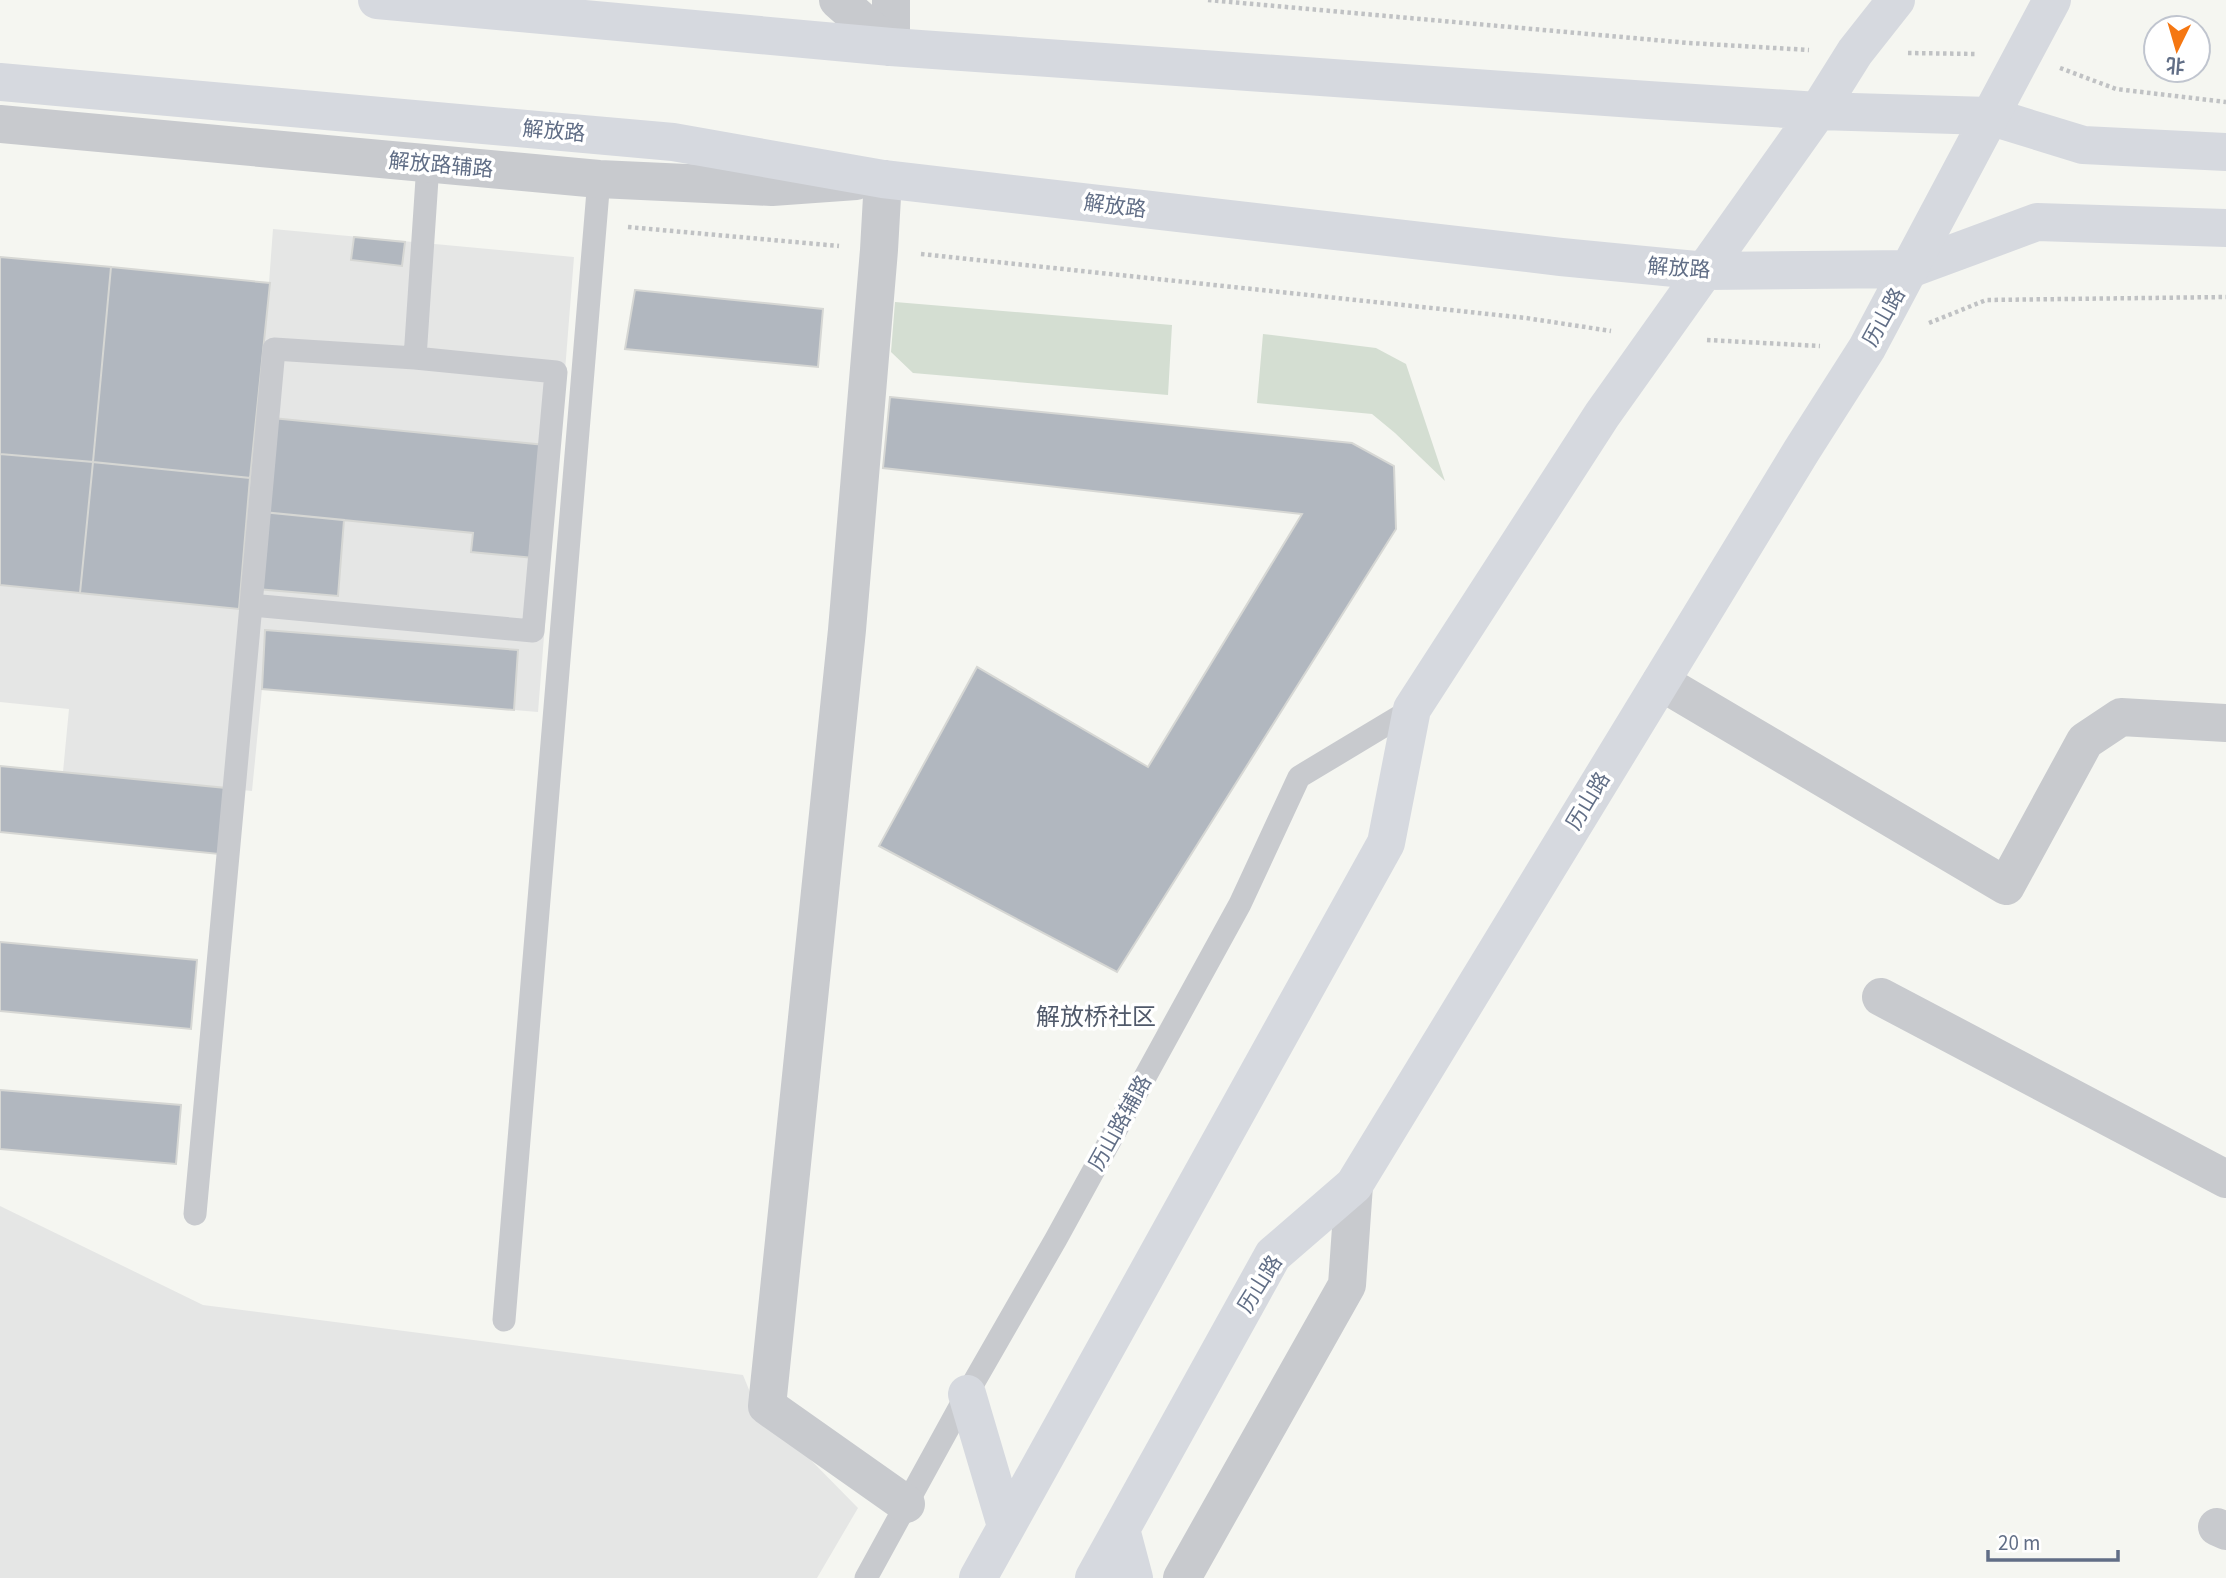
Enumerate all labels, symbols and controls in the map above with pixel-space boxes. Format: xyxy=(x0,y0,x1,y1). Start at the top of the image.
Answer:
north arrow xyxy=(2142,14,2212,84)
text: 北 xyxy=(2165,50,2186,79)
street label: 解放路 xyxy=(521,113,587,149)
street label: 解放路辅路 xyxy=(387,145,495,185)
street label: 解放路 xyxy=(1082,187,1148,225)
street label: 解放路 xyxy=(1647,251,1711,285)
street label: 历山路 xyxy=(1856,282,1912,352)
street label: 历山路 xyxy=(1559,766,1617,836)
district label: 解放桥社区 xyxy=(1036,1000,1156,1035)
street label: 历山路辅路 xyxy=(1081,1070,1159,1176)
street label: 历山路 xyxy=(1231,1249,1289,1319)
scale bar xyxy=(1988,1518,2118,1562)
text: 20 m xyxy=(1998,1528,2040,1558)

